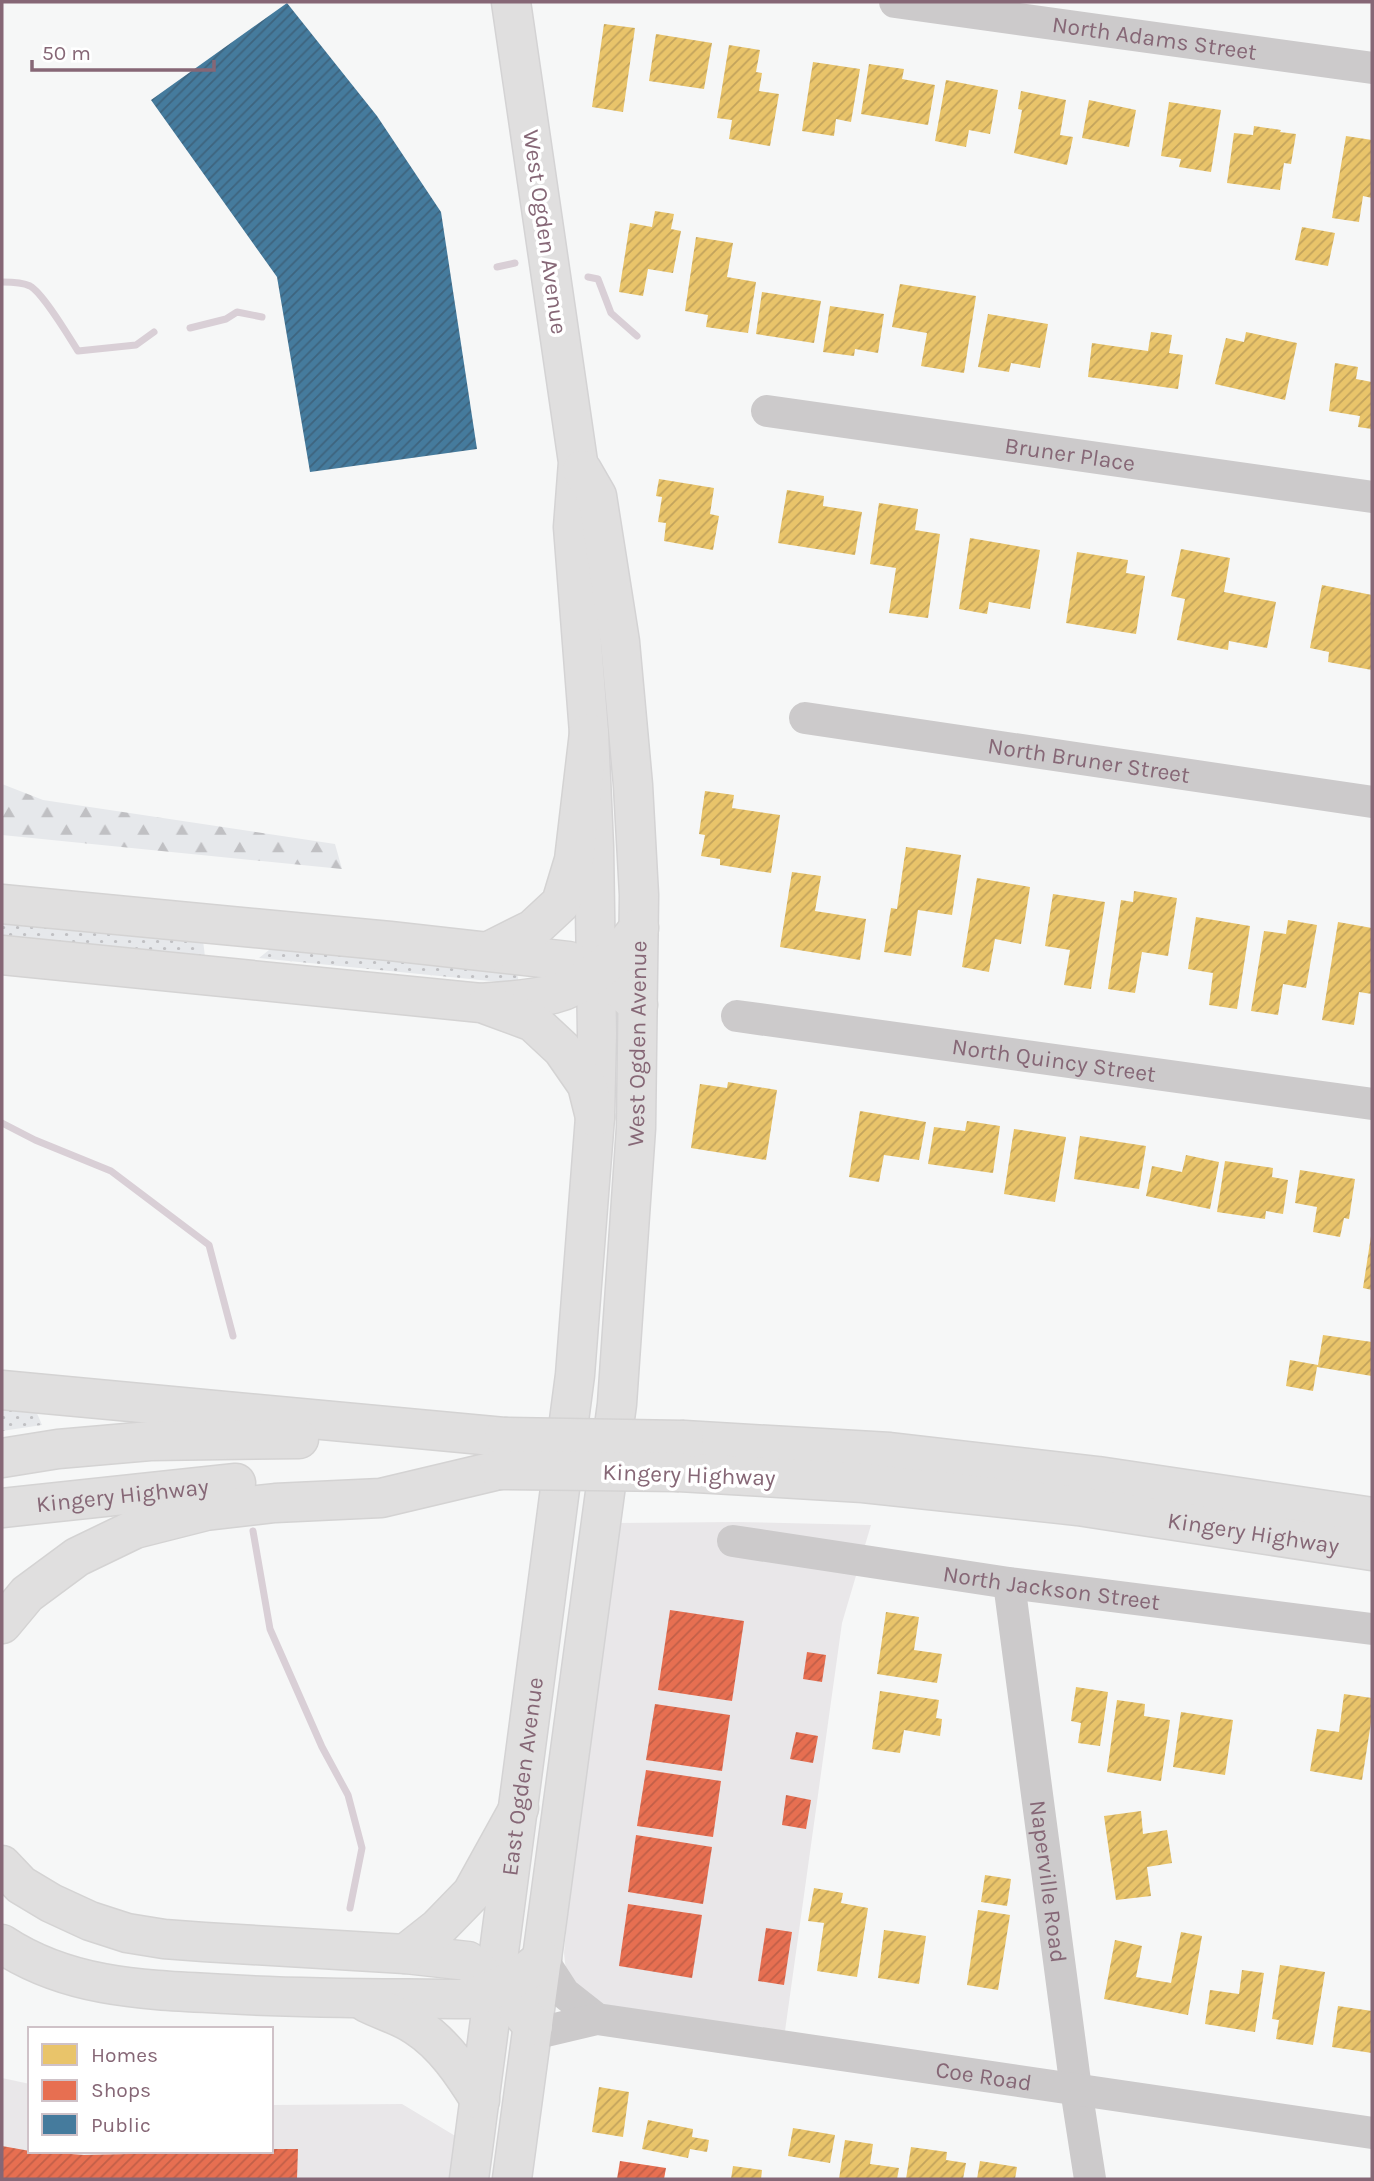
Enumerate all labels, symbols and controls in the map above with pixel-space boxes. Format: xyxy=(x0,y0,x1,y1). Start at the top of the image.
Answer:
street label: North Adams Street xyxy=(1050,10,1259,65)
scale bar xyxy=(32,28,214,72)
text: 50 m xyxy=(42,41,91,65)
street label: West Ogden Avenue xyxy=(517,128,573,336)
street label: Bruner Place xyxy=(1003,431,1137,477)
street label: North Bruner Street xyxy=(986,732,1192,788)
street label: West Ogden Avenue xyxy=(621,940,652,1148)
street label: North Quincy Street xyxy=(950,1032,1158,1087)
street label: Kingery Highway xyxy=(602,1458,776,1492)
street label: Kingery Highway xyxy=(35,1472,210,1518)
street label: Kingery Highway xyxy=(1166,1506,1341,1559)
street label: North Jackson Street xyxy=(941,1560,1162,1616)
street label: East Ogden Avenue xyxy=(496,1675,549,1877)
street label: Naperville Road xyxy=(1024,1799,1073,1964)
legend xyxy=(28,2027,273,2153)
text: Homes xyxy=(91,2043,158,2067)
street label: Coe Road xyxy=(934,2055,1034,2096)
text: Shops xyxy=(91,2078,151,2102)
text: Public xyxy=(91,2113,151,2137)

